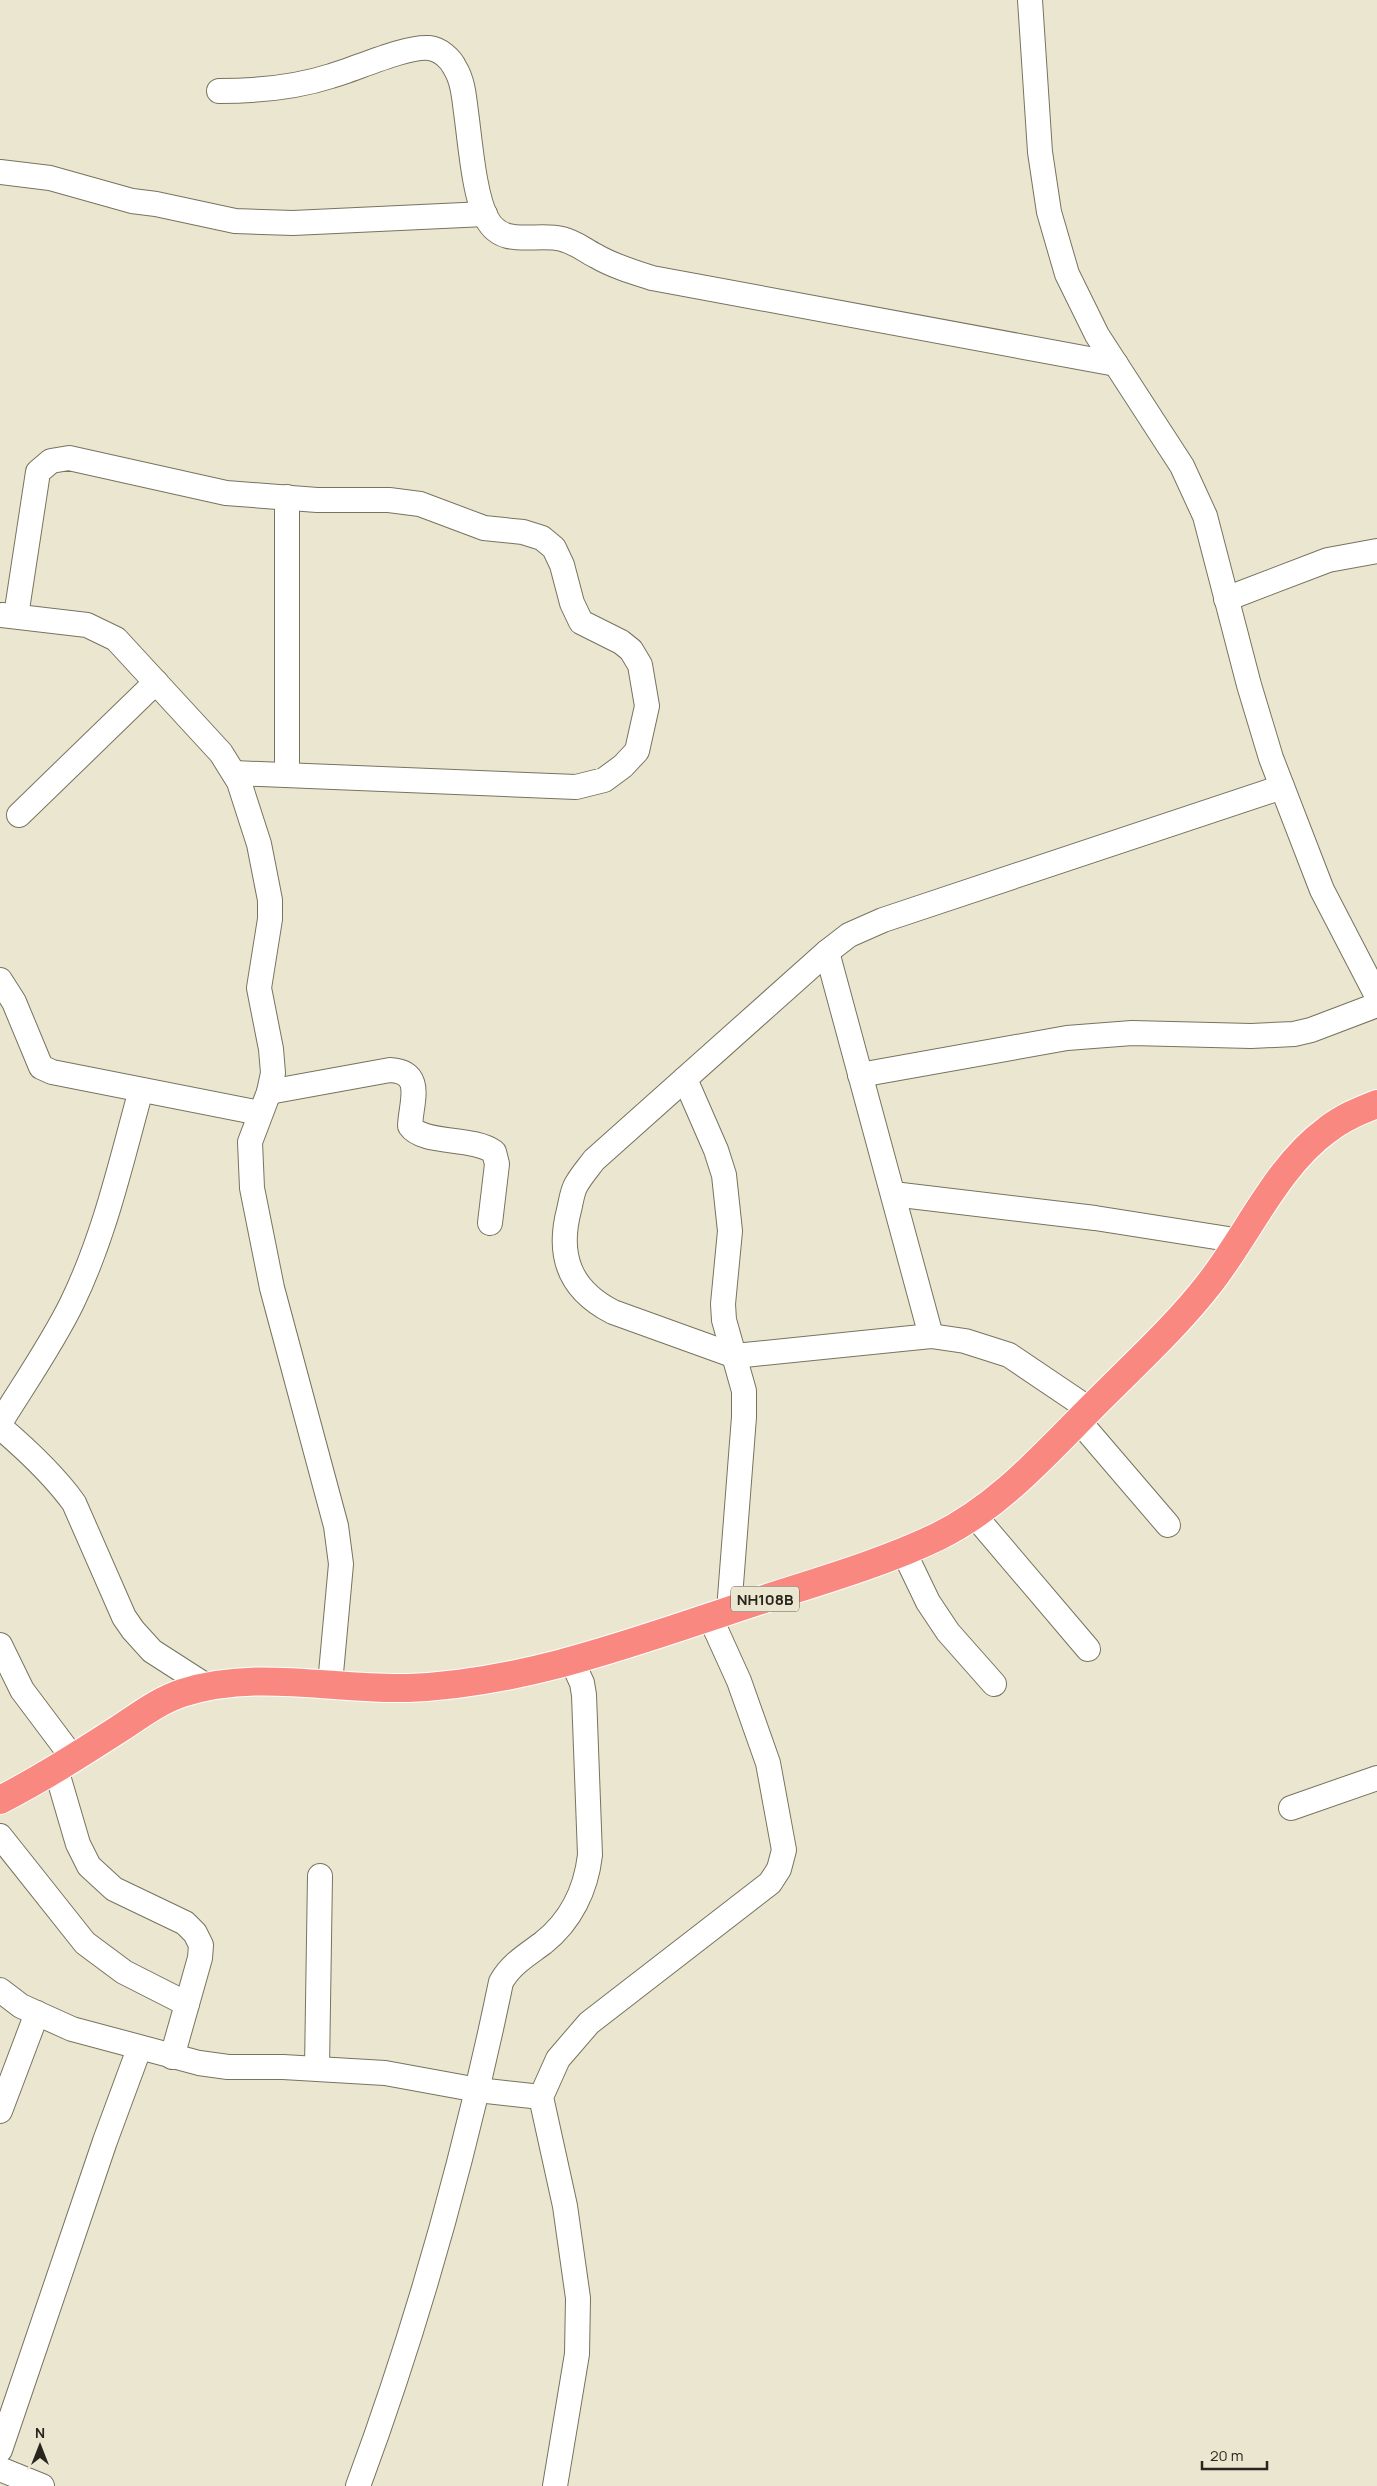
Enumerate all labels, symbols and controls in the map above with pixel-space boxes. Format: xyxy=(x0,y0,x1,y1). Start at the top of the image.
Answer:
road number: NH108B xyxy=(731,1586,799,1612)
north arrow xyxy=(15,2421,65,2471)
text: N xyxy=(35,2423,45,2442)
scale bar xyxy=(1202,2438,1267,2470)
text: 20 m xyxy=(1210,2445,1243,2466)

